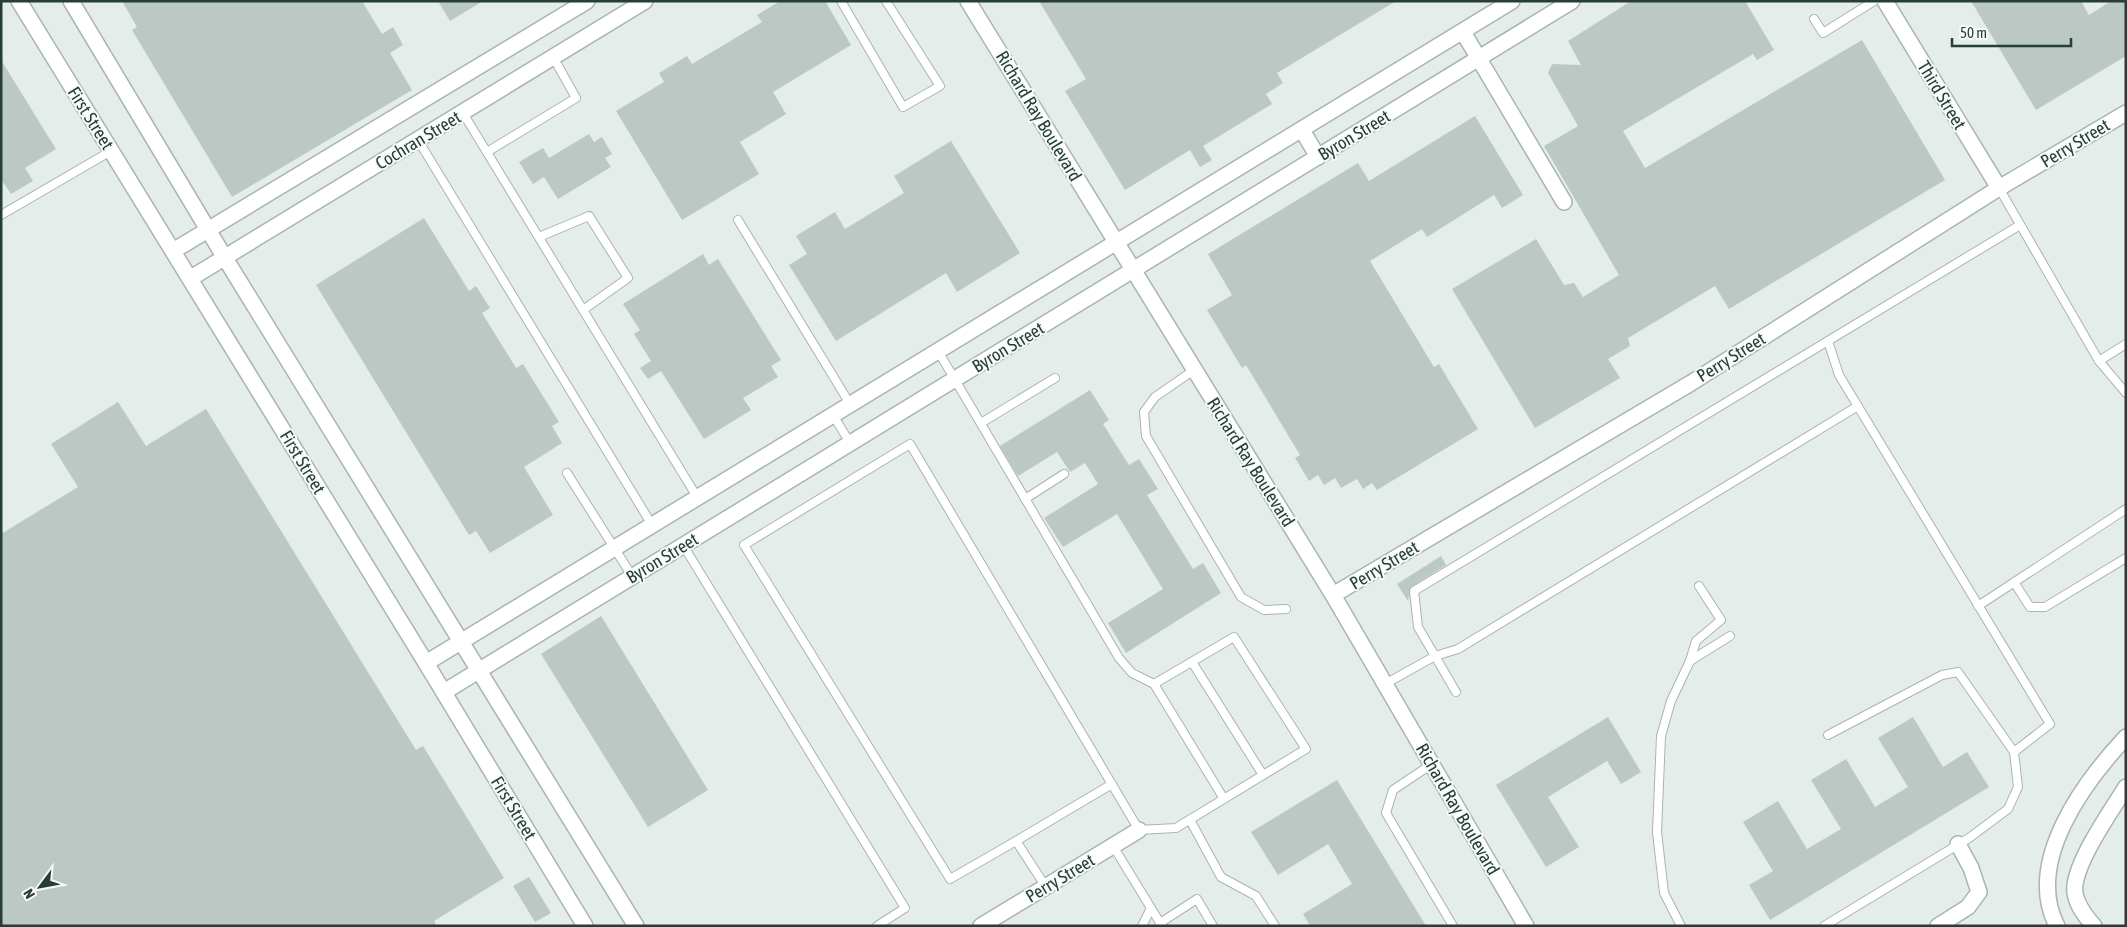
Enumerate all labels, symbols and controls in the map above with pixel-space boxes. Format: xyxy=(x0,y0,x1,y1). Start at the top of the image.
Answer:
scale bar xyxy=(1952,15,2071,47)
text: 50 m xyxy=(1960,24,1987,41)
street label: Richard Ray Boulevard xyxy=(992,47,1086,185)
street label: Third Street xyxy=(1913,57,1971,133)
street label: First Street xyxy=(63,83,119,153)
street label: Byron Street xyxy=(1314,105,1394,165)
street label: Cochran Street xyxy=(371,106,465,174)
street label: Perry Street xyxy=(2037,114,2113,172)
street label: Byron Street xyxy=(968,317,1048,377)
street label: Perry Street xyxy=(1693,328,1769,386)
street label: Richard Ray Boulevard xyxy=(1203,394,1299,530)
street label: First Street xyxy=(276,427,330,497)
street label: Byron Street xyxy=(622,528,702,588)
street label: Perry Street xyxy=(1346,536,1422,594)
street label: Richard Ray Boulevard xyxy=(1412,740,1504,878)
street label: First Street xyxy=(487,773,541,843)
street label: Perry Street xyxy=(1022,849,1098,907)
north arrow xyxy=(15,862,65,912)
text: N xyxy=(20,886,38,902)

